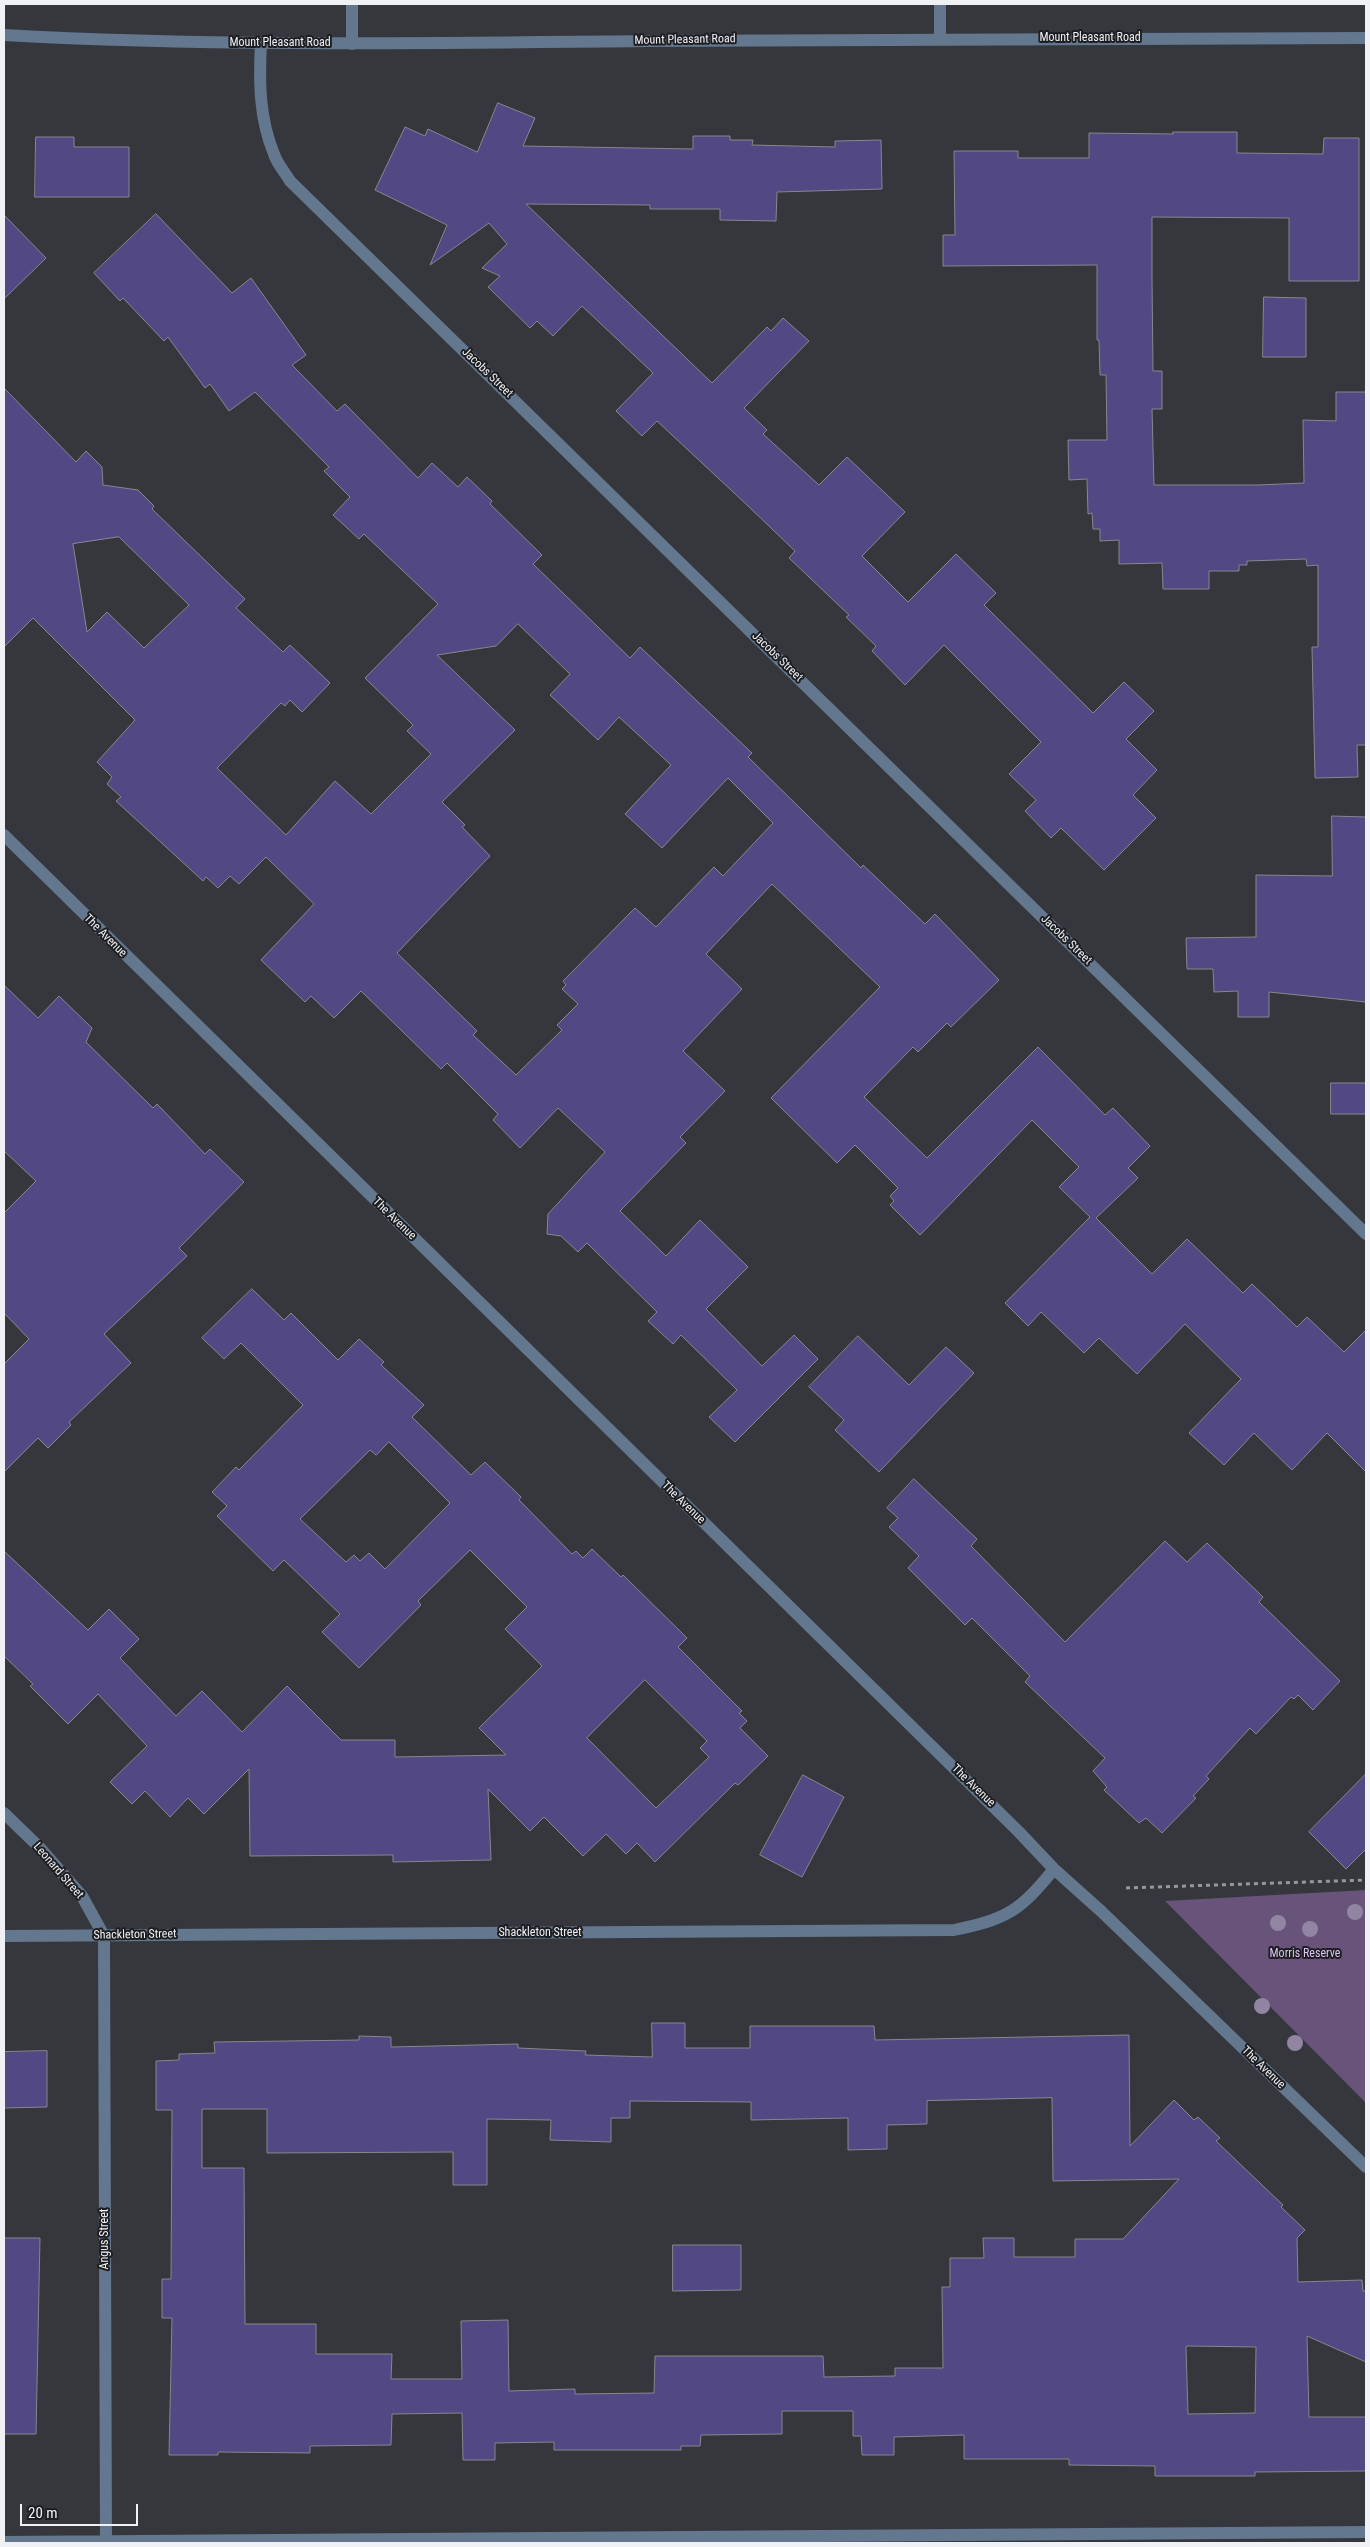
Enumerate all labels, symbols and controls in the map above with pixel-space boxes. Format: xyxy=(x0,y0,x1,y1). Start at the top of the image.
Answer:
street label: Mount Pleasant Road xyxy=(1039,31,1141,45)
street label: Mount Pleasant Road xyxy=(634,32,736,48)
street label: Mount Pleasant Road xyxy=(229,36,331,50)
street label: Jacobs Street xyxy=(458,345,516,401)
street label: Jacobs Street xyxy=(748,629,806,685)
street label: The Avenue xyxy=(80,911,130,961)
street label: Jacobs Street xyxy=(1037,912,1095,968)
street label: The Avenue xyxy=(369,1195,419,1243)
street label: The Avenue xyxy=(658,1479,708,1527)
street label: The Avenue xyxy=(948,1762,998,1810)
street label: Leonard Street xyxy=(30,1840,86,1902)
street label: Shackleton Street xyxy=(498,1926,582,1940)
street label: Shackleton Street xyxy=(93,1927,177,1943)
park label: Morris Reserve xyxy=(1270,1947,1340,1961)
street label: The Avenue xyxy=(1238,2044,1288,2092)
street label: Angus Street xyxy=(98,2209,112,2269)
scale bar xyxy=(22,2494,140,2526)
text: 20 m xyxy=(28,2504,58,2522)

